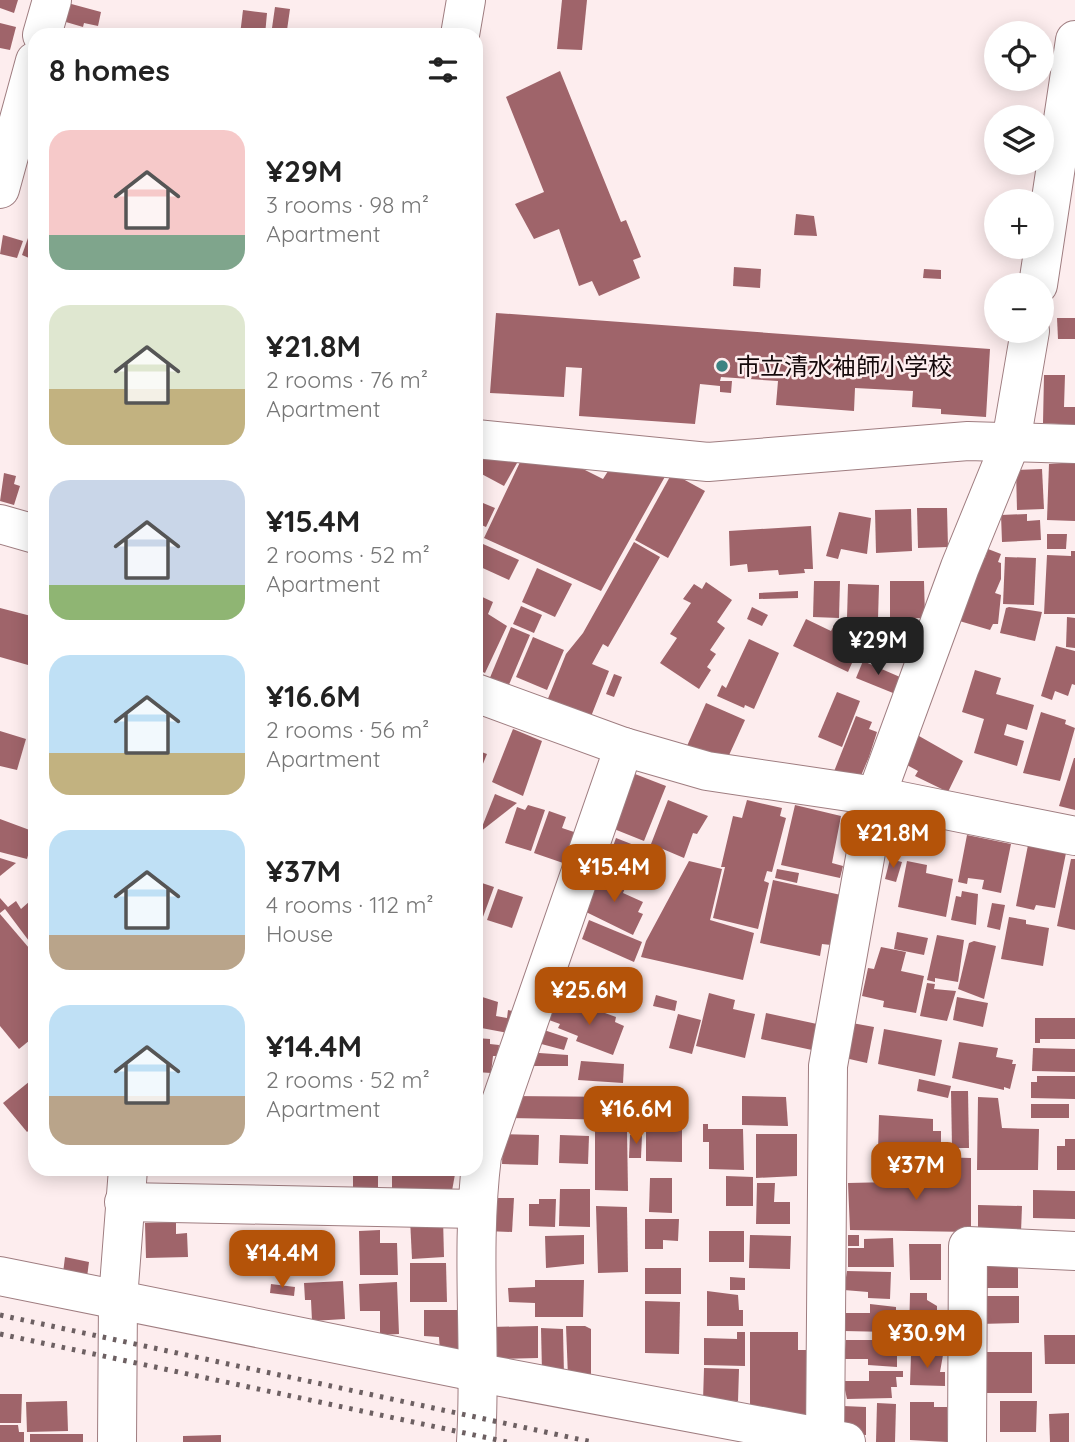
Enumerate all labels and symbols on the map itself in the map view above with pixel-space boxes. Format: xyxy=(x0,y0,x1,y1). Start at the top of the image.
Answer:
place label: 市立清水袖師小学校 xyxy=(736,351,952,381)
marker: 市立清水袖師小学校 xyxy=(714,358,730,374)
pin: ¥29M xyxy=(837,618,919,677)
pin: ¥21.8M xyxy=(836,810,950,870)
pin: ¥15.4M xyxy=(557,844,671,904)
pin: ¥25.6M xyxy=(532,968,646,1027)
pin: ¥16.6M xyxy=(579,1086,693,1146)
pin: ¥37M xyxy=(875,1142,957,1202)
pin: ¥14.4M xyxy=(225,1230,339,1290)
pin: ¥30.9M xyxy=(870,1310,984,1370)

